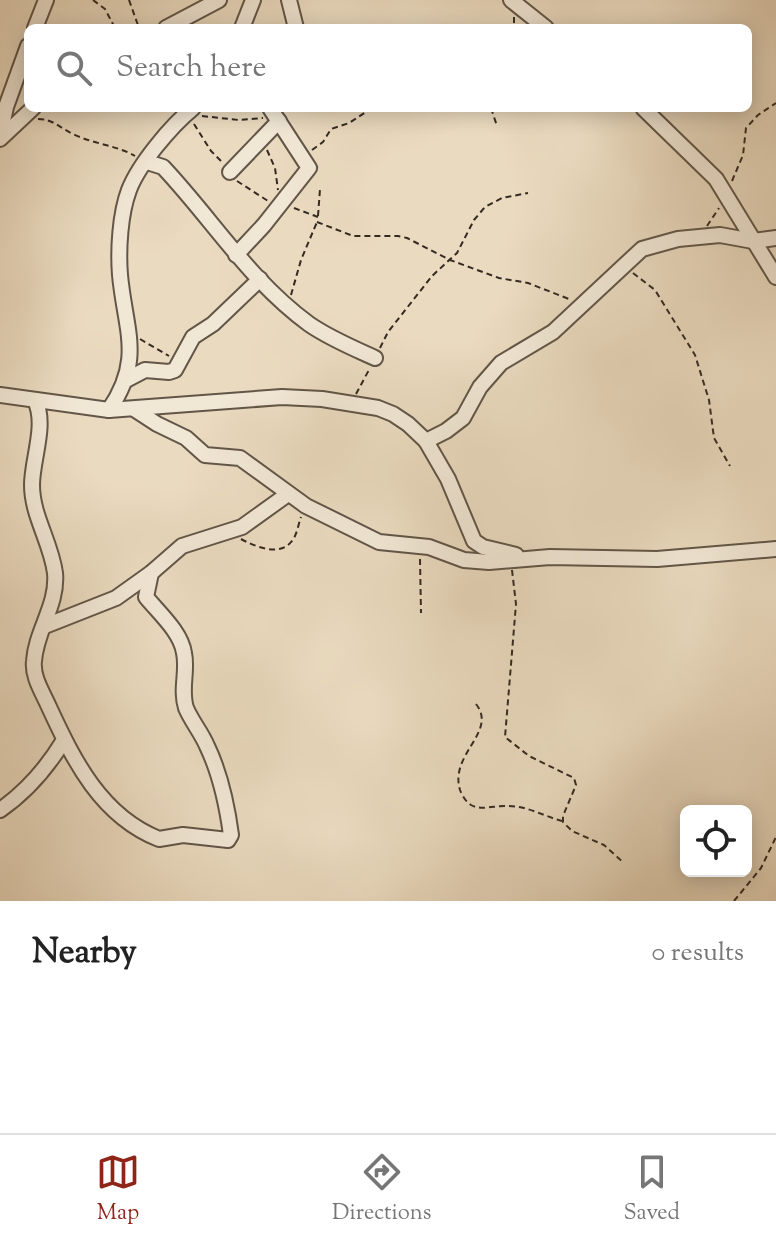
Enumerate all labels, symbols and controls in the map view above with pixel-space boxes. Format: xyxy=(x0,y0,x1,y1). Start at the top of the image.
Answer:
search box xyxy=(24,24,752,112)
icon: search xyxy=(52,46,96,90)
text: Search here xyxy=(116,47,266,90)
map controls xyxy=(680,805,752,877)
button: locate xyxy=(680,805,752,877)
text: Nearby xyxy=(32,929,137,978)
text: 0 results xyxy=(652,935,744,972)
tab: Map xyxy=(96,1150,140,1230)
tab: Directions xyxy=(332,1150,431,1230)
tab: Saved xyxy=(623,1150,680,1230)

